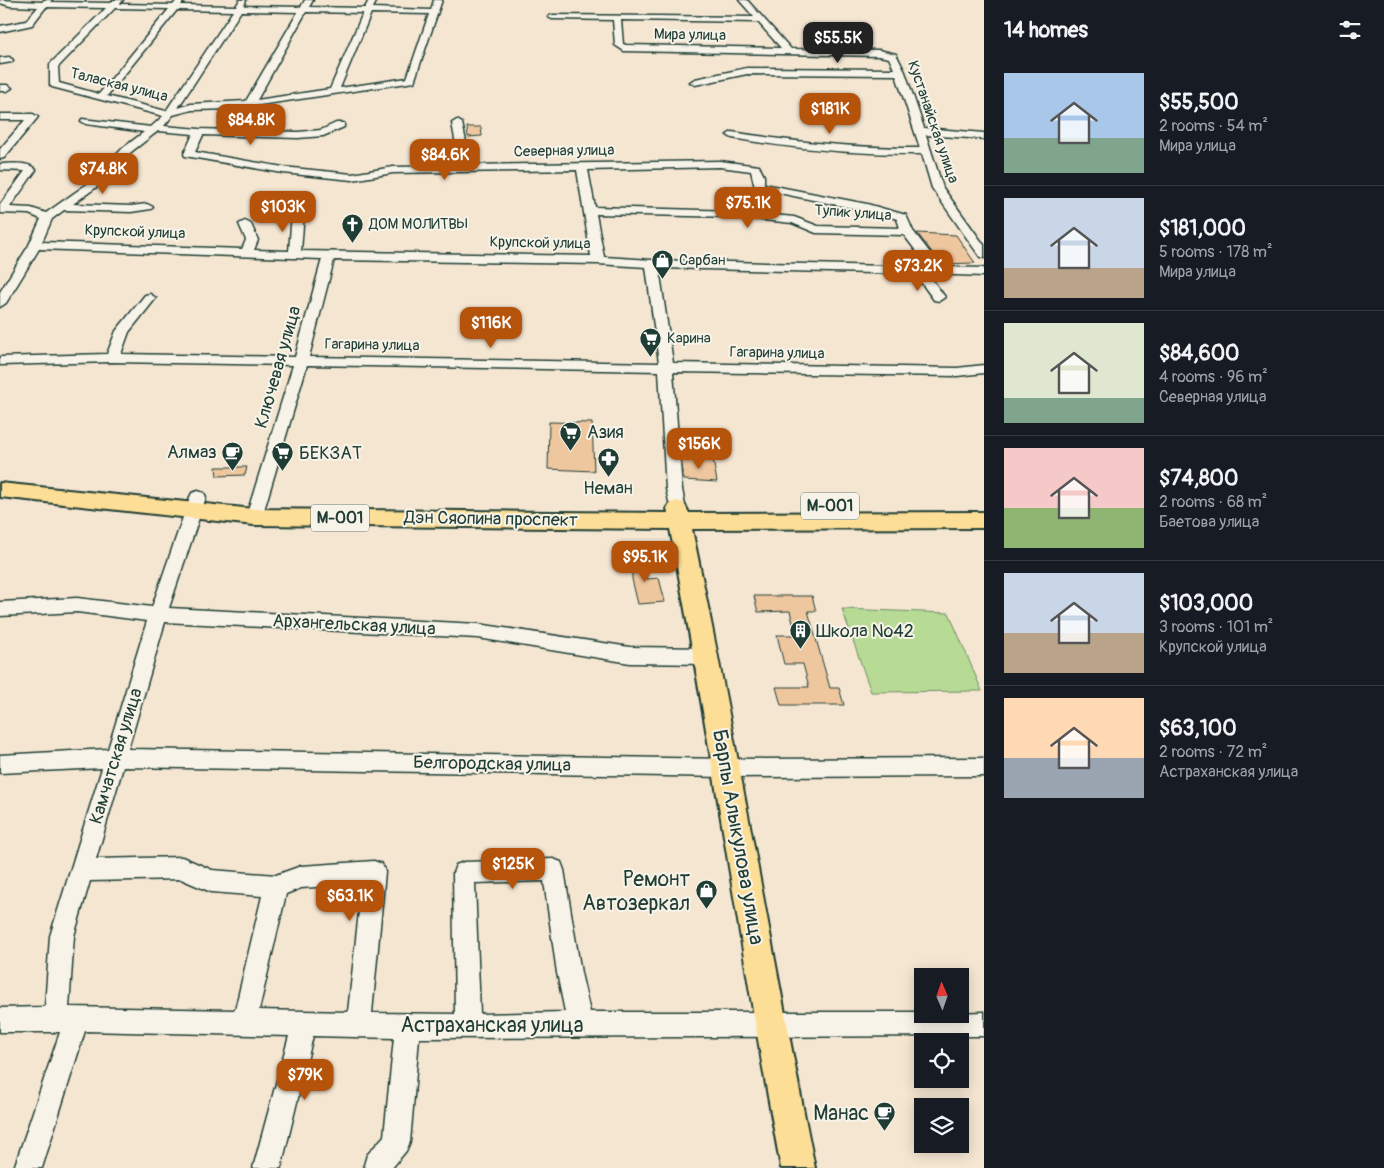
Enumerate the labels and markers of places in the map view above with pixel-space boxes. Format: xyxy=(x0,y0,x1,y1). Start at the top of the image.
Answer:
pin: $55.5K xyxy=(797,22,879,64)
pin: $181K xyxy=(795,92,865,135)
pin: $84.8K xyxy=(210,104,292,146)
pin: $84.6K xyxy=(404,138,486,181)
pin: $74.8K xyxy=(62,152,144,195)
pin: $75.1K xyxy=(707,186,789,229)
pin: $103K xyxy=(248,190,318,233)
church icon: ДОМ МОЛИТВЫ xyxy=(341,212,365,243)
place label: ДОМ МОЛИТВЫ xyxy=(368,215,468,234)
shop icon: Сарбан xyxy=(651,248,675,279)
pin: $73.2K xyxy=(877,250,959,292)
place label: Сарбан xyxy=(679,251,725,270)
pin: $116K xyxy=(456,306,526,349)
supermarket icon: Карина xyxy=(639,326,663,357)
place label: Карина xyxy=(667,329,711,348)
supermarket icon: Азия xyxy=(559,420,583,451)
place label: Азия xyxy=(587,421,624,444)
pin: $156K xyxy=(664,428,734,470)
cafe icon: Алмаз xyxy=(221,440,245,471)
place label: Алмаз xyxy=(167,441,217,464)
supermarket icon: БЕКЗАТ xyxy=(271,441,295,472)
place label: БЕКЗАТ xyxy=(299,442,362,465)
pharmacy icon: Неман xyxy=(596,446,620,477)
place label: Неман xyxy=(583,477,633,500)
pin: $95.1K xyxy=(604,540,686,583)
building icon: Школа №42 xyxy=(788,619,812,650)
place label: Школа №42 xyxy=(816,620,914,643)
pin: $125K xyxy=(478,848,548,890)
place label: Ремонт Автозеркал xyxy=(582,866,690,917)
shop icon: Ремонт Автозеркал xyxy=(694,879,718,910)
pin: $63.1K xyxy=(309,880,391,922)
pin: $79K xyxy=(275,1058,335,1101)
place label: Манас xyxy=(813,1100,869,1127)
cafe icon: Манас xyxy=(873,1101,897,1132)

